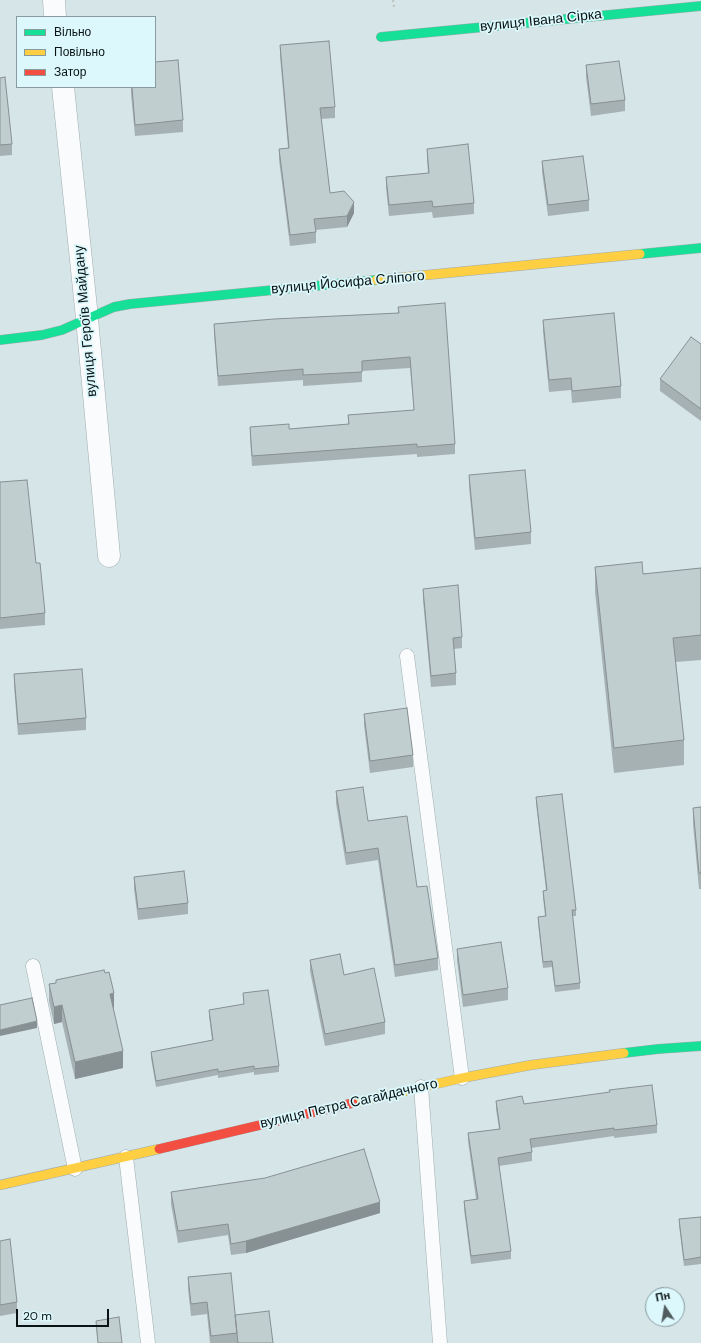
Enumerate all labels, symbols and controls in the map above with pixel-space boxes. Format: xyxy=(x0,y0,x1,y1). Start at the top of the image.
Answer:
street label: вулиця Івана Сірка xyxy=(479,6,603,36)
legend xyxy=(16,16,156,88)
text: Вільно xyxy=(54,24,91,40)
text: Повільно xyxy=(54,44,105,60)
text: Затор xyxy=(54,64,86,80)
street label: вулиця Героїв Майдану xyxy=(71,244,101,398)
street label: вулиця Йосифа Сліпого xyxy=(270,268,426,298)
street label: вулиця Петра Сагайдачного xyxy=(259,1075,439,1133)
north arrow xyxy=(645,1287,685,1327)
text: Пн xyxy=(654,1288,671,1305)
scale bar xyxy=(18,1301,111,1327)
text: 20 m xyxy=(23,1308,52,1324)

